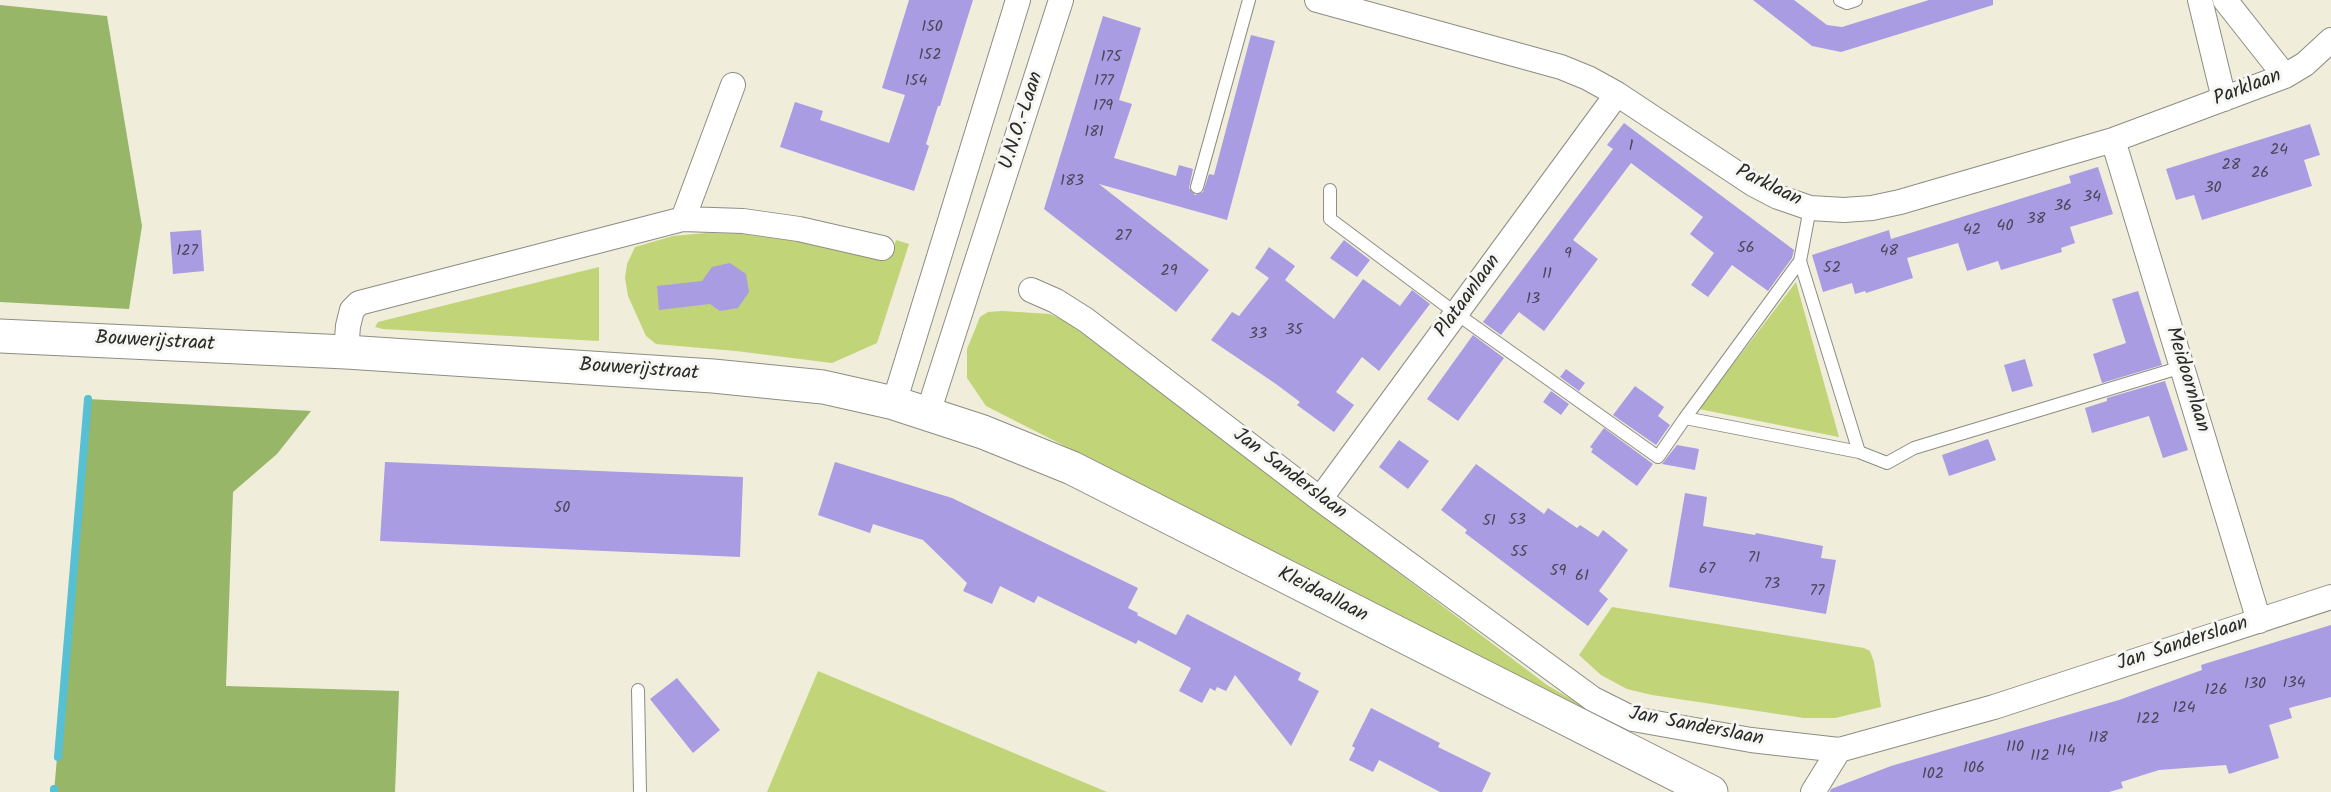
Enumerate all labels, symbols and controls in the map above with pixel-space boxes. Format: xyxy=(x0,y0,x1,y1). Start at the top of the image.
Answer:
house number: 150 xyxy=(921,18,943,38)
house number: 152 xyxy=(919,46,941,66)
house number: 175 xyxy=(1101,48,1121,68)
street label: Parklaan xyxy=(2211,65,2285,113)
street label: U.N.O.-Laan xyxy=(996,69,1050,173)
house number: 154 xyxy=(905,72,927,92)
house number: 177 xyxy=(1094,72,1114,92)
house number: 179 xyxy=(1093,97,1113,117)
house number: 181 xyxy=(1084,123,1104,143)
house number: 1 xyxy=(1628,137,1634,157)
house number: 24 xyxy=(2270,141,2288,161)
house number: 28 xyxy=(2222,156,2240,176)
street label: Parklaan xyxy=(1731,161,1805,213)
house number: 26 xyxy=(2251,164,2269,184)
house number: 183 xyxy=(1060,172,1084,192)
house number: 30 xyxy=(2204,179,2222,199)
house number: 34 xyxy=(2083,188,2101,208)
house number: 36 xyxy=(2054,197,2072,217)
house number: 38 xyxy=(2027,210,2045,230)
house number: 40 xyxy=(1997,217,2013,237)
house number: 42 xyxy=(1963,221,1981,241)
house number: 27 xyxy=(1115,227,1131,247)
house number: 56 xyxy=(1737,239,1755,259)
house number: 127 xyxy=(176,242,198,262)
house number: 48 xyxy=(1880,242,1898,262)
house number: 9 xyxy=(1564,245,1572,265)
street label: Plataanlaan xyxy=(1431,251,1507,343)
house number: 52 xyxy=(1823,259,1841,279)
house number: 29 xyxy=(1160,262,1178,282)
house number: 11 xyxy=(1542,265,1552,285)
house number: 13 xyxy=(1526,290,1540,310)
house number: 35 xyxy=(1285,321,1303,341)
street label: Meidoornlaan xyxy=(2159,324,2213,436)
house number: 33 xyxy=(1249,325,1267,345)
street label: Bouwerijstraat xyxy=(95,328,215,358)
street label: Bouwerijstraat xyxy=(578,355,700,387)
street label: Jan Sanderslaan xyxy=(1227,424,1351,526)
house number: 50 xyxy=(554,499,570,519)
house number: 53 xyxy=(1508,511,1526,531)
house number: 51 xyxy=(1482,512,1496,532)
house number: 55 xyxy=(1510,543,1528,563)
house number: 71 xyxy=(1748,549,1760,569)
house number: 67 xyxy=(1699,560,1715,580)
house number: 59 xyxy=(1550,562,1566,582)
street label: Kleidaallaan xyxy=(1273,563,1371,629)
house number: 61 xyxy=(1575,567,1589,587)
house number: 73 xyxy=(1764,575,1780,595)
house number: 77 xyxy=(1810,582,1824,602)
street label: Jan Sanderslaan xyxy=(2114,612,2252,678)
house number: 134 xyxy=(2283,674,2305,694)
house number: 130 xyxy=(2244,675,2266,695)
house number: 126 xyxy=(2204,681,2228,701)
house number: 124 xyxy=(2172,699,2196,719)
street label: Jan Sanderslaan xyxy=(1627,703,1765,753)
house number: 122 xyxy=(2136,710,2160,730)
house number: 118 xyxy=(2088,729,2108,749)
house number: 110 xyxy=(2006,738,2024,758)
house number: 114 xyxy=(2057,742,2075,762)
house number: 112 xyxy=(2030,747,2050,767)
house number: 106 xyxy=(1963,759,1985,779)
house number: 102 xyxy=(1922,765,1944,785)

